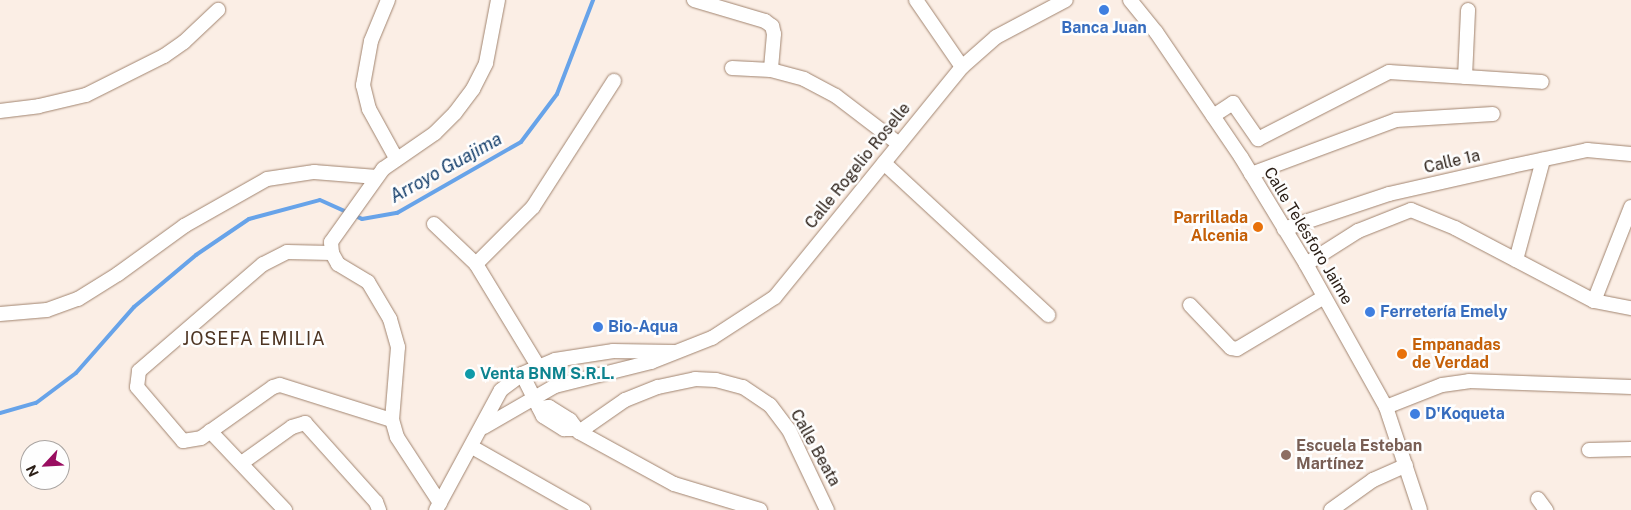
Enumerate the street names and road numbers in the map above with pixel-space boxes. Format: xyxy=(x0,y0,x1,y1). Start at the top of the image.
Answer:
street label: Calle Rogelio Roselle xyxy=(801,99,915,233)
street label: Calle 1a xyxy=(1422,146,1482,178)
street label: Calle Telésforo Jaime xyxy=(1259,164,1357,308)
street label: Calle Beata xyxy=(786,406,844,490)

